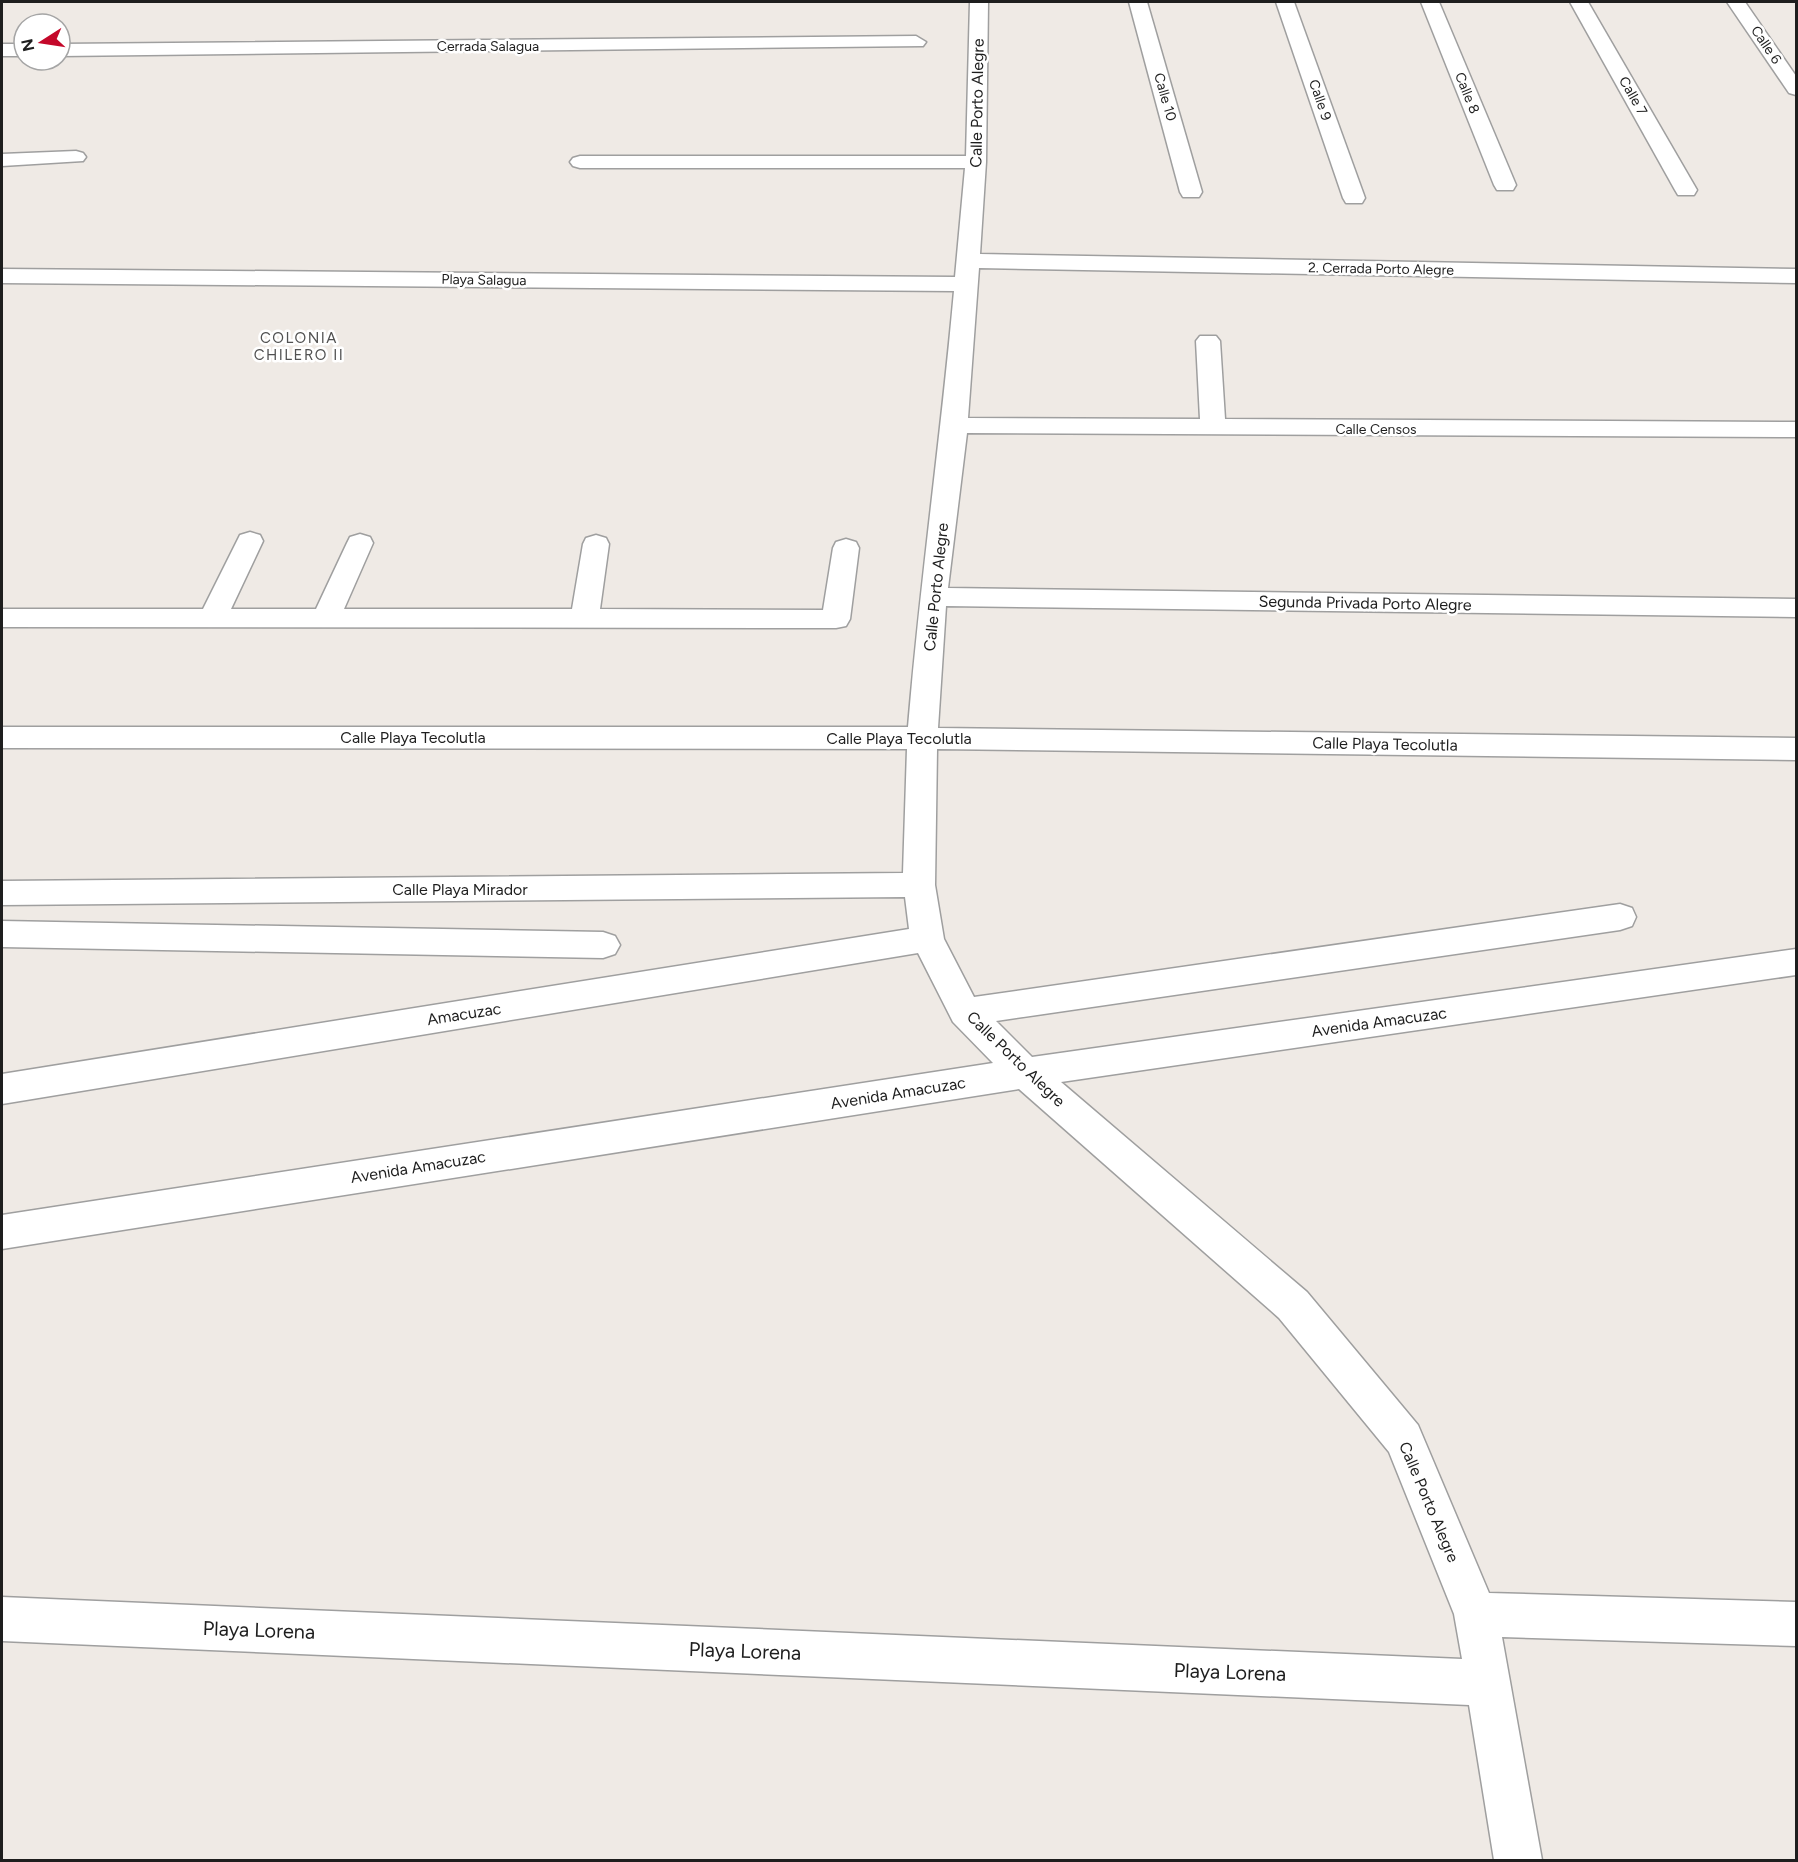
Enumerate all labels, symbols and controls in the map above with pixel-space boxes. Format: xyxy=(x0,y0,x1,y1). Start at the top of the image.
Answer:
north arrow xyxy=(12,12,72,72)
street label: Calle 6 xyxy=(1747,23,1785,67)
text: N xyxy=(17,37,38,53)
street label: Cerrada Salagua xyxy=(437,38,539,55)
street label: Calle Porto Alegre xyxy=(966,38,988,168)
street label: Calle 8 xyxy=(1451,70,1483,116)
street label: Calle 10 xyxy=(1150,71,1180,123)
street label: Calle 7 xyxy=(1615,74,1651,119)
street label: Calle 9 xyxy=(1305,77,1335,123)
street label: 2. Cerrada Porto Alegre xyxy=(1308,259,1454,279)
street label: Playa Salagua xyxy=(441,271,527,289)
district label: COLONIA CHILERO II xyxy=(254,329,344,364)
street label: Calle Censos xyxy=(1335,421,1417,438)
street label: Calle Porto Alegre xyxy=(920,522,952,652)
street label: Segunda Privada Porto Alegre xyxy=(1258,592,1472,614)
street label: Calle Playa Tecolutla xyxy=(340,728,486,747)
street label: Calle Playa Tecolutla xyxy=(826,729,972,748)
street label: Calle Playa Tecolutla xyxy=(1312,733,1458,755)
street label: Calle Playa Mirador xyxy=(392,880,528,899)
street label: Amacuzac xyxy=(426,999,503,1029)
street label: Avenida Amacuzac xyxy=(1310,1003,1448,1041)
street label: Calle Porto Alegre xyxy=(963,1007,1069,1111)
street label: Avenida Amacuzac xyxy=(829,1073,967,1113)
street label: Avenida Amacuzac xyxy=(349,1147,487,1187)
street label: Calle Porto Alegre xyxy=(1395,1439,1463,1565)
street label: Playa Lorena xyxy=(202,1616,316,1644)
street label: Playa Lorena xyxy=(688,1637,802,1665)
street label: Playa Lorena xyxy=(1173,1658,1287,1686)

